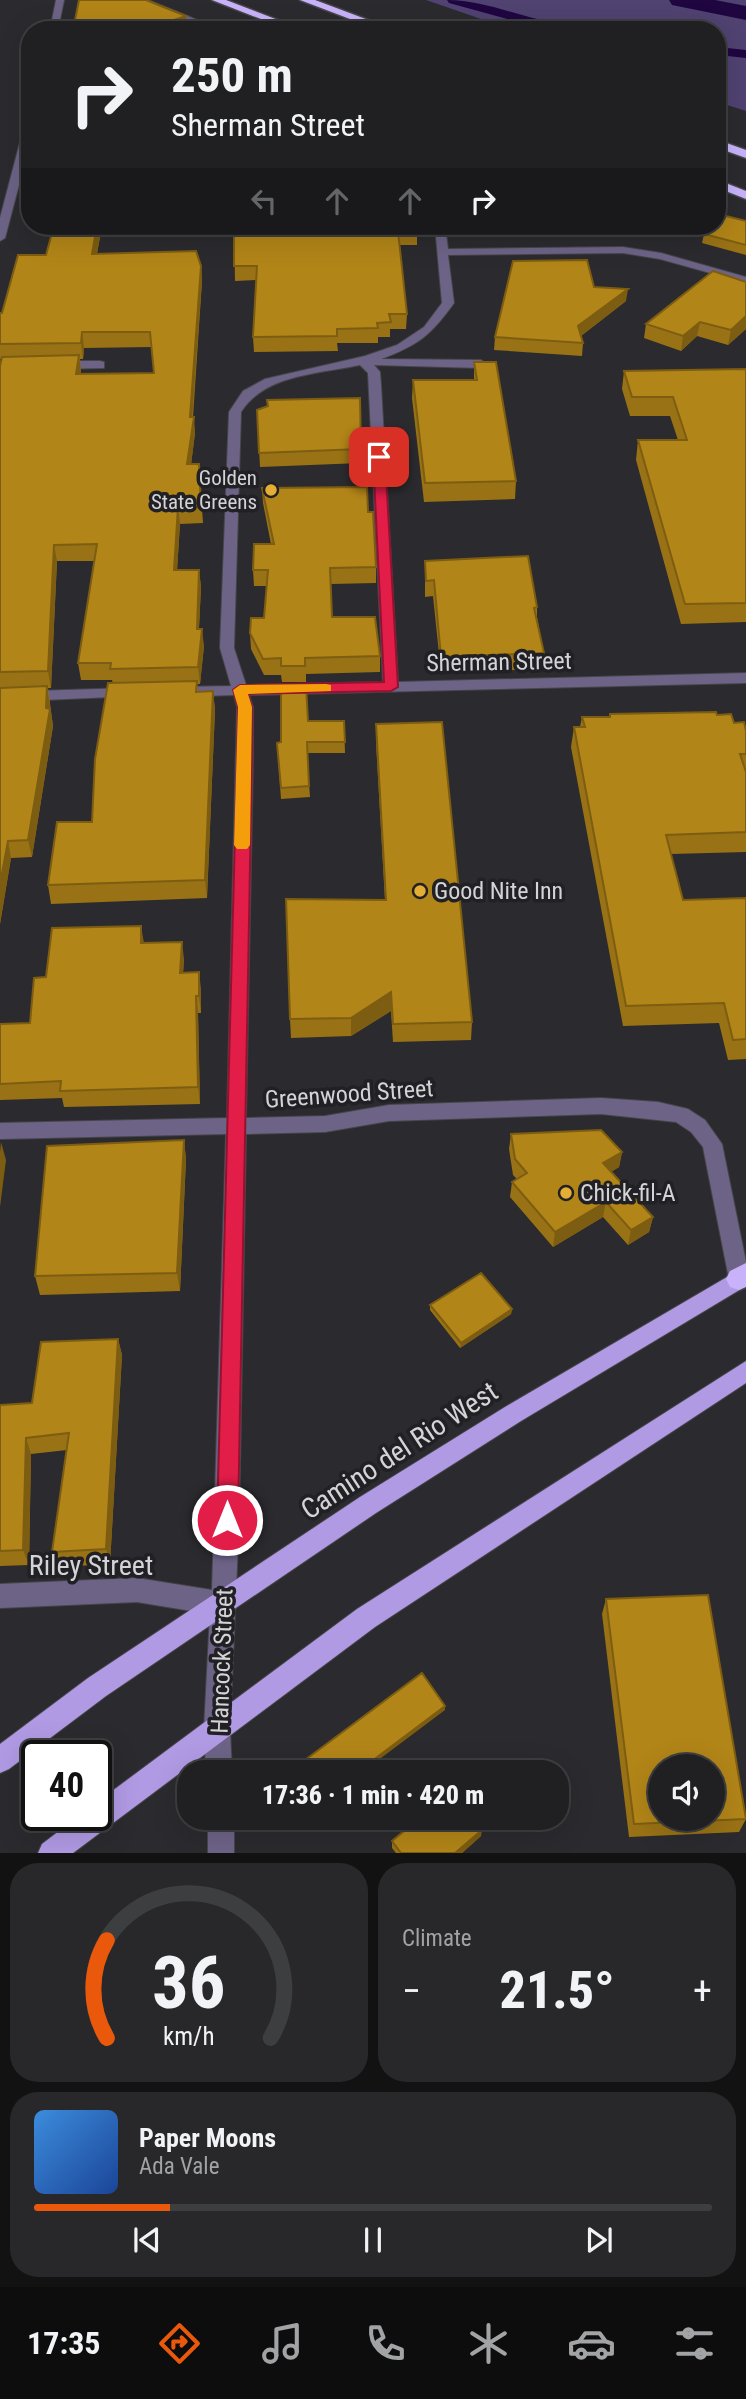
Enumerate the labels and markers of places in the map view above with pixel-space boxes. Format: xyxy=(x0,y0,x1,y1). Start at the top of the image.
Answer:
pin xyxy=(349,427,409,487)
place label: Golden State Greens xyxy=(151,466,257,514)
marker: Golden State Greens xyxy=(263,482,279,498)
place label: Good Nite Inn xyxy=(434,877,563,905)
marker: Good Nite Inn xyxy=(412,883,428,899)
place label: Chick-fil-A xyxy=(580,1179,676,1207)
marker: Chick-fil-A xyxy=(558,1185,574,1201)

